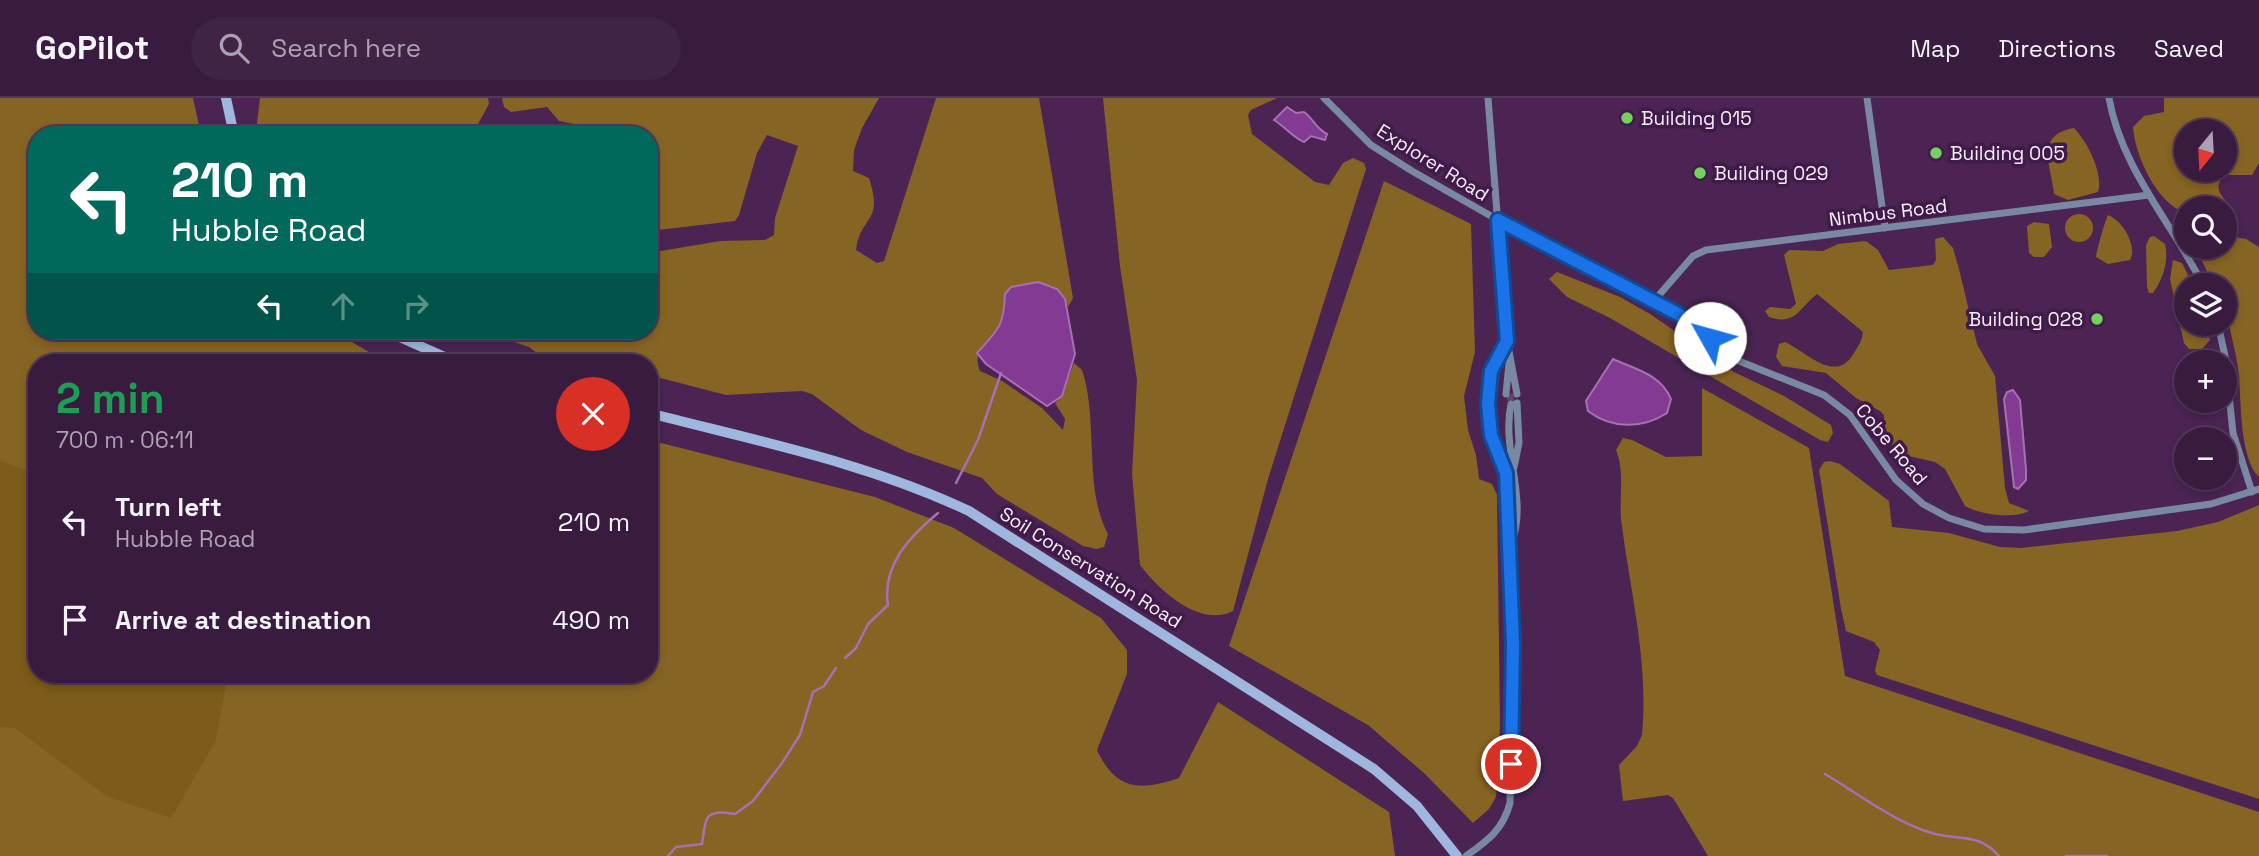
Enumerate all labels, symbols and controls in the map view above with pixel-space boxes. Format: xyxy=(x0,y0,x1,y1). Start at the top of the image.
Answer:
search box xyxy=(191,17,681,80)
text: GoPilot xyxy=(35,27,149,69)
icon: search xyxy=(215,29,253,67)
text: Search here xyxy=(271,31,421,65)
text: Map xyxy=(1910,33,1960,64)
text: Directions xyxy=(1998,33,2116,64)
text: Saved xyxy=(2154,33,2224,64)
place label: Building 015 xyxy=(1641,106,1752,131)
marker: Building 015 xyxy=(1619,110,1635,126)
street label: Explorer Road xyxy=(1372,118,1493,207)
north arrow xyxy=(2174,119,2236,182)
map controls xyxy=(2174,119,2237,490)
place label: Building 005 xyxy=(1950,141,2065,166)
marker: Building 005 xyxy=(1928,145,1944,161)
text: 210 m xyxy=(171,149,308,211)
icon: left xyxy=(56,154,147,245)
place label: Building 029 xyxy=(1714,161,1828,186)
marker: Building 029 xyxy=(1692,165,1708,181)
street label: Nimbus Road xyxy=(1827,193,1949,232)
button: search xyxy=(2174,196,2237,259)
text: Hubble Road xyxy=(171,210,366,250)
button: layers xyxy=(2174,273,2237,336)
icon: left xyxy=(251,287,289,325)
icon: ahead xyxy=(324,287,362,325)
icon: right xyxy=(397,287,435,325)
position arrow xyxy=(1673,301,1747,375)
place label: Building 028 xyxy=(1968,307,2083,332)
marker: Building 028 xyxy=(2089,311,2105,327)
button: + xyxy=(2174,350,2237,413)
text: 2 min xyxy=(56,372,165,425)
button: close xyxy=(556,377,630,451)
street label: Cobe Road xyxy=(1850,398,1933,490)
text: 700 m · 06:11 xyxy=(56,425,194,455)
button: − xyxy=(2174,427,2237,490)
text: Turn left xyxy=(115,490,222,524)
street label: Soil Conservation Road xyxy=(995,501,1186,634)
icon: left xyxy=(56,503,94,541)
text: 210 m xyxy=(558,505,630,539)
text: Hubble Road xyxy=(115,524,255,554)
icon: arrive xyxy=(56,601,94,639)
text: Arrive at destination xyxy=(115,603,372,637)
text: 490 m xyxy=(552,603,630,637)
pin xyxy=(1481,734,1541,794)
icon: arrive xyxy=(1492,745,1530,783)

